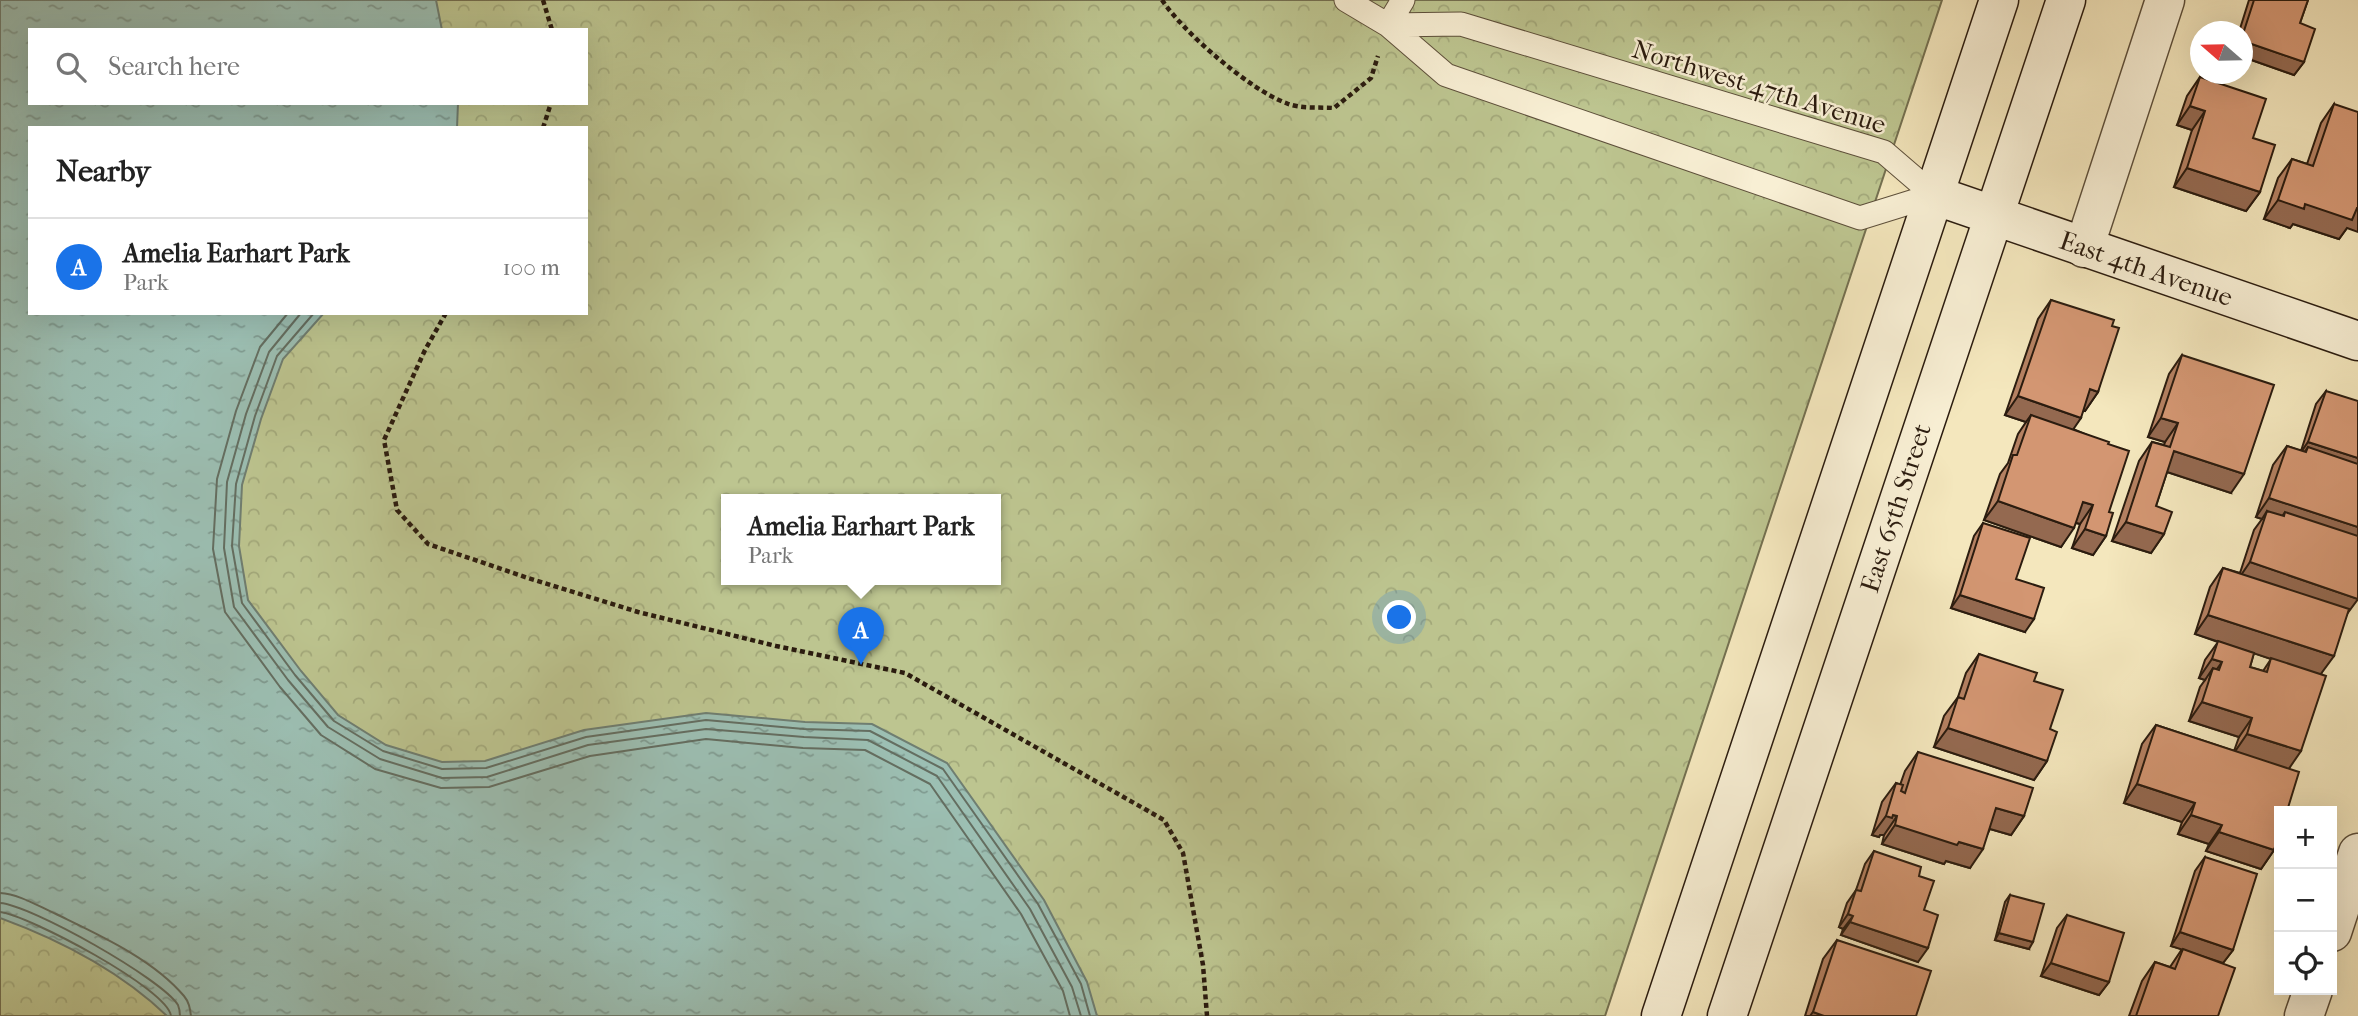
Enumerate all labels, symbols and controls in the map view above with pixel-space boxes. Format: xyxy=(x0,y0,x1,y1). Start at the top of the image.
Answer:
north arrow xyxy=(2190,21,2253,84)
search box xyxy=(28,28,588,105)
street label: Northwest 47th Avenue xyxy=(1628,34,1890,140)
icon: search xyxy=(52,48,90,86)
text: Search here xyxy=(108,51,240,82)
text: Nearby xyxy=(56,154,151,189)
street label: East 4th Avenue xyxy=(2055,225,2237,313)
text: Amelia Earhart Park xyxy=(123,238,350,269)
text: A xyxy=(72,254,86,281)
text: 100 m xyxy=(502,254,560,281)
text: Park xyxy=(123,269,169,296)
street label: East 65th Street xyxy=(1854,419,1938,596)
popup xyxy=(721,494,1001,585)
text: Amelia Earhart Park xyxy=(748,511,974,542)
text: Park xyxy=(748,542,793,569)
your location xyxy=(1382,600,1416,634)
pin: A xyxy=(838,607,884,665)
map controls xyxy=(2274,806,2337,995)
button: + xyxy=(2274,806,2337,869)
button: − xyxy=(2274,869,2337,932)
button: locate xyxy=(2274,932,2337,995)

